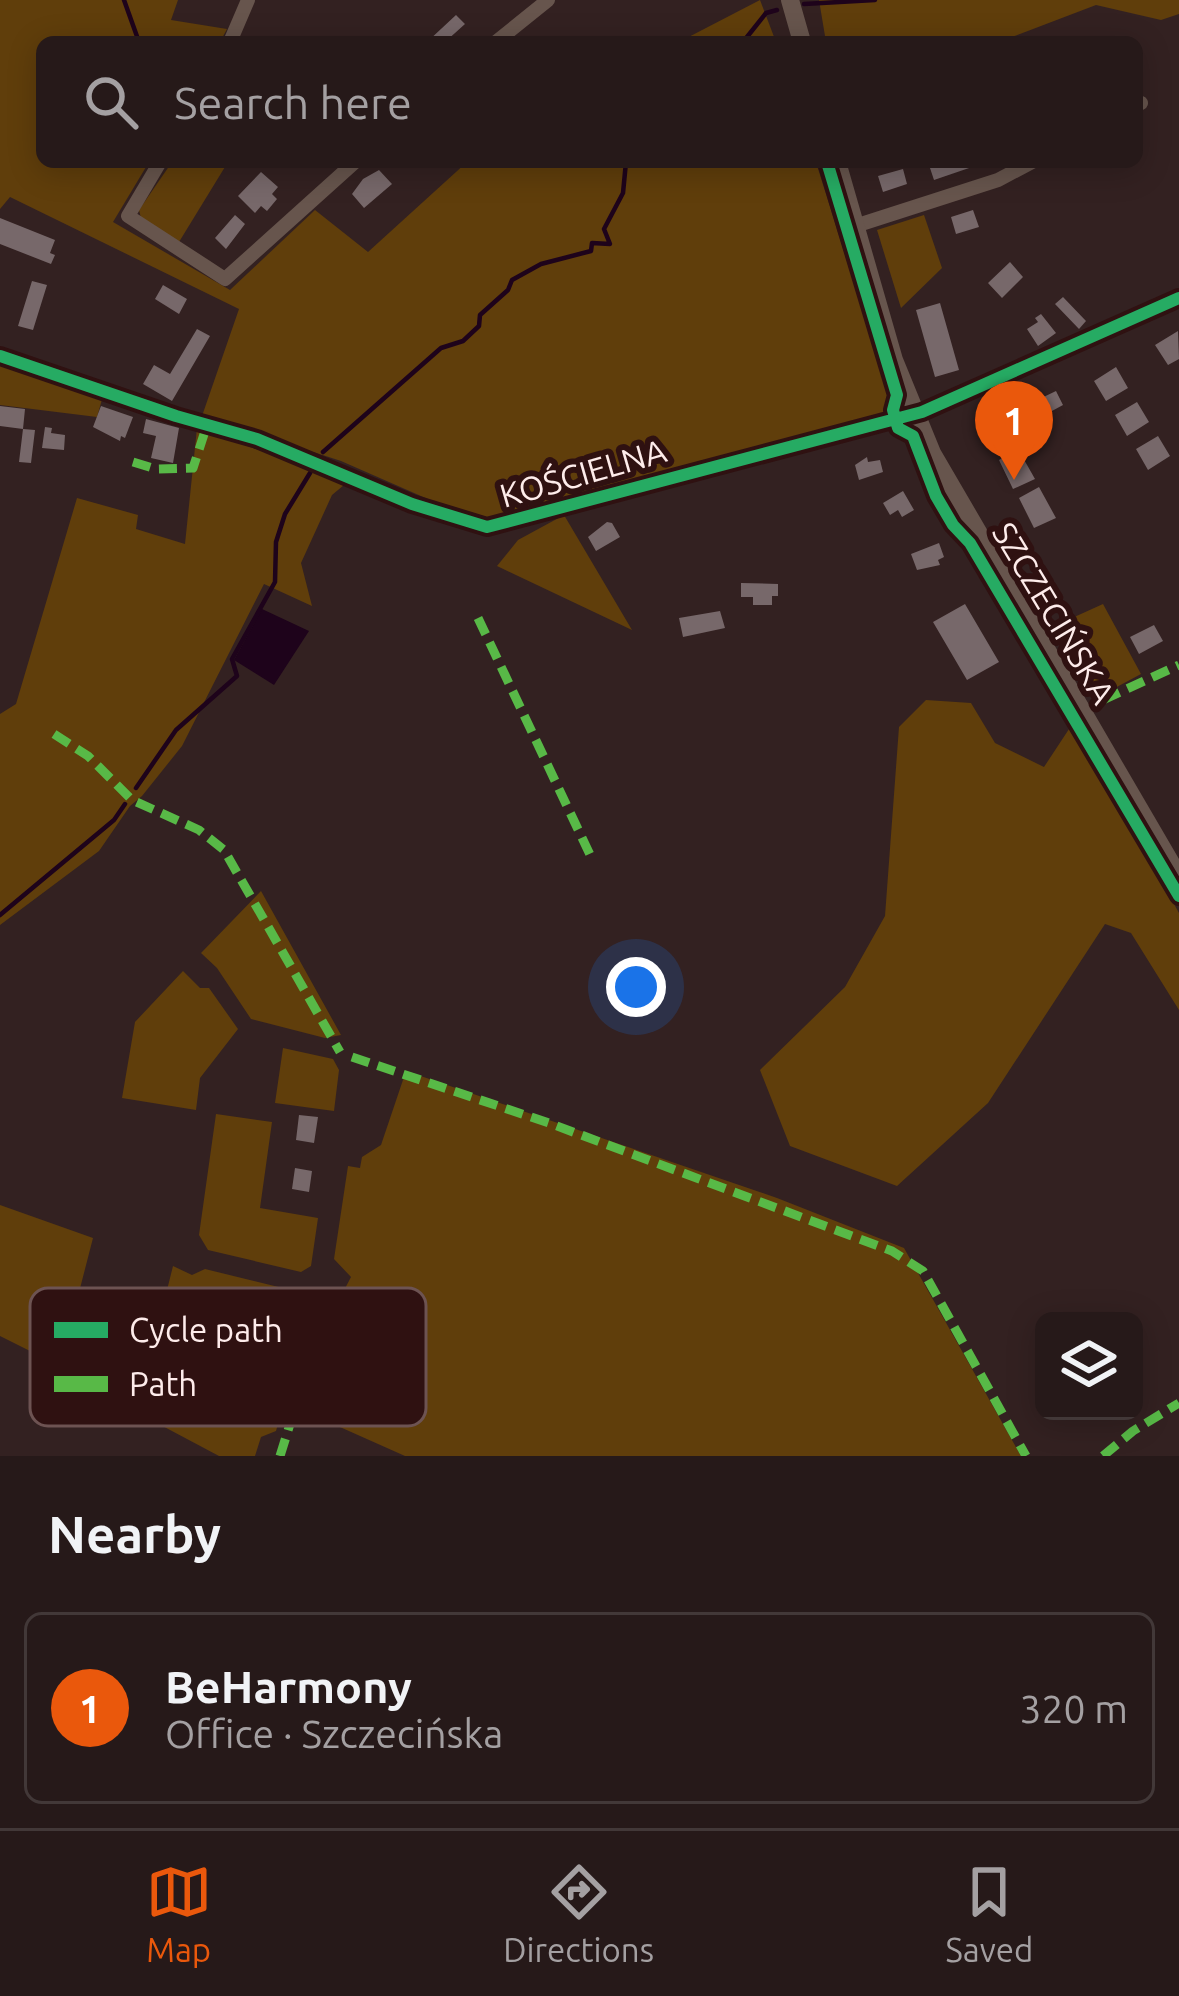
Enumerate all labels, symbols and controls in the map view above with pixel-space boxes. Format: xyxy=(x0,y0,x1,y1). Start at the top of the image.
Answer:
search box xyxy=(36,36,1143,168)
icon: search xyxy=(78,69,144,135)
text: Search here xyxy=(174,77,412,128)
pin: 1 xyxy=(975,381,1053,480)
street label: KOŚCIELNA xyxy=(495,429,671,514)
street label: SZCZECIŃSKA xyxy=(986,514,1125,710)
your location xyxy=(606,957,666,1017)
legend xyxy=(30,1288,426,1426)
text: Cycle path xyxy=(129,1311,283,1348)
map controls xyxy=(1035,1312,1143,1420)
button: layers xyxy=(1035,1312,1143,1420)
text: Path xyxy=(129,1365,197,1402)
text: Nearby xyxy=(48,1505,221,1563)
text: BeHarmony xyxy=(165,1661,412,1712)
text: 1 xyxy=(79,1687,101,1730)
text: 320 m xyxy=(1019,1687,1128,1730)
text: Office · Szczecińska xyxy=(165,1712,503,1755)
tab: Map xyxy=(146,1859,212,1968)
tab: Directions xyxy=(503,1859,654,1968)
tab: Saved xyxy=(945,1859,1033,1968)

